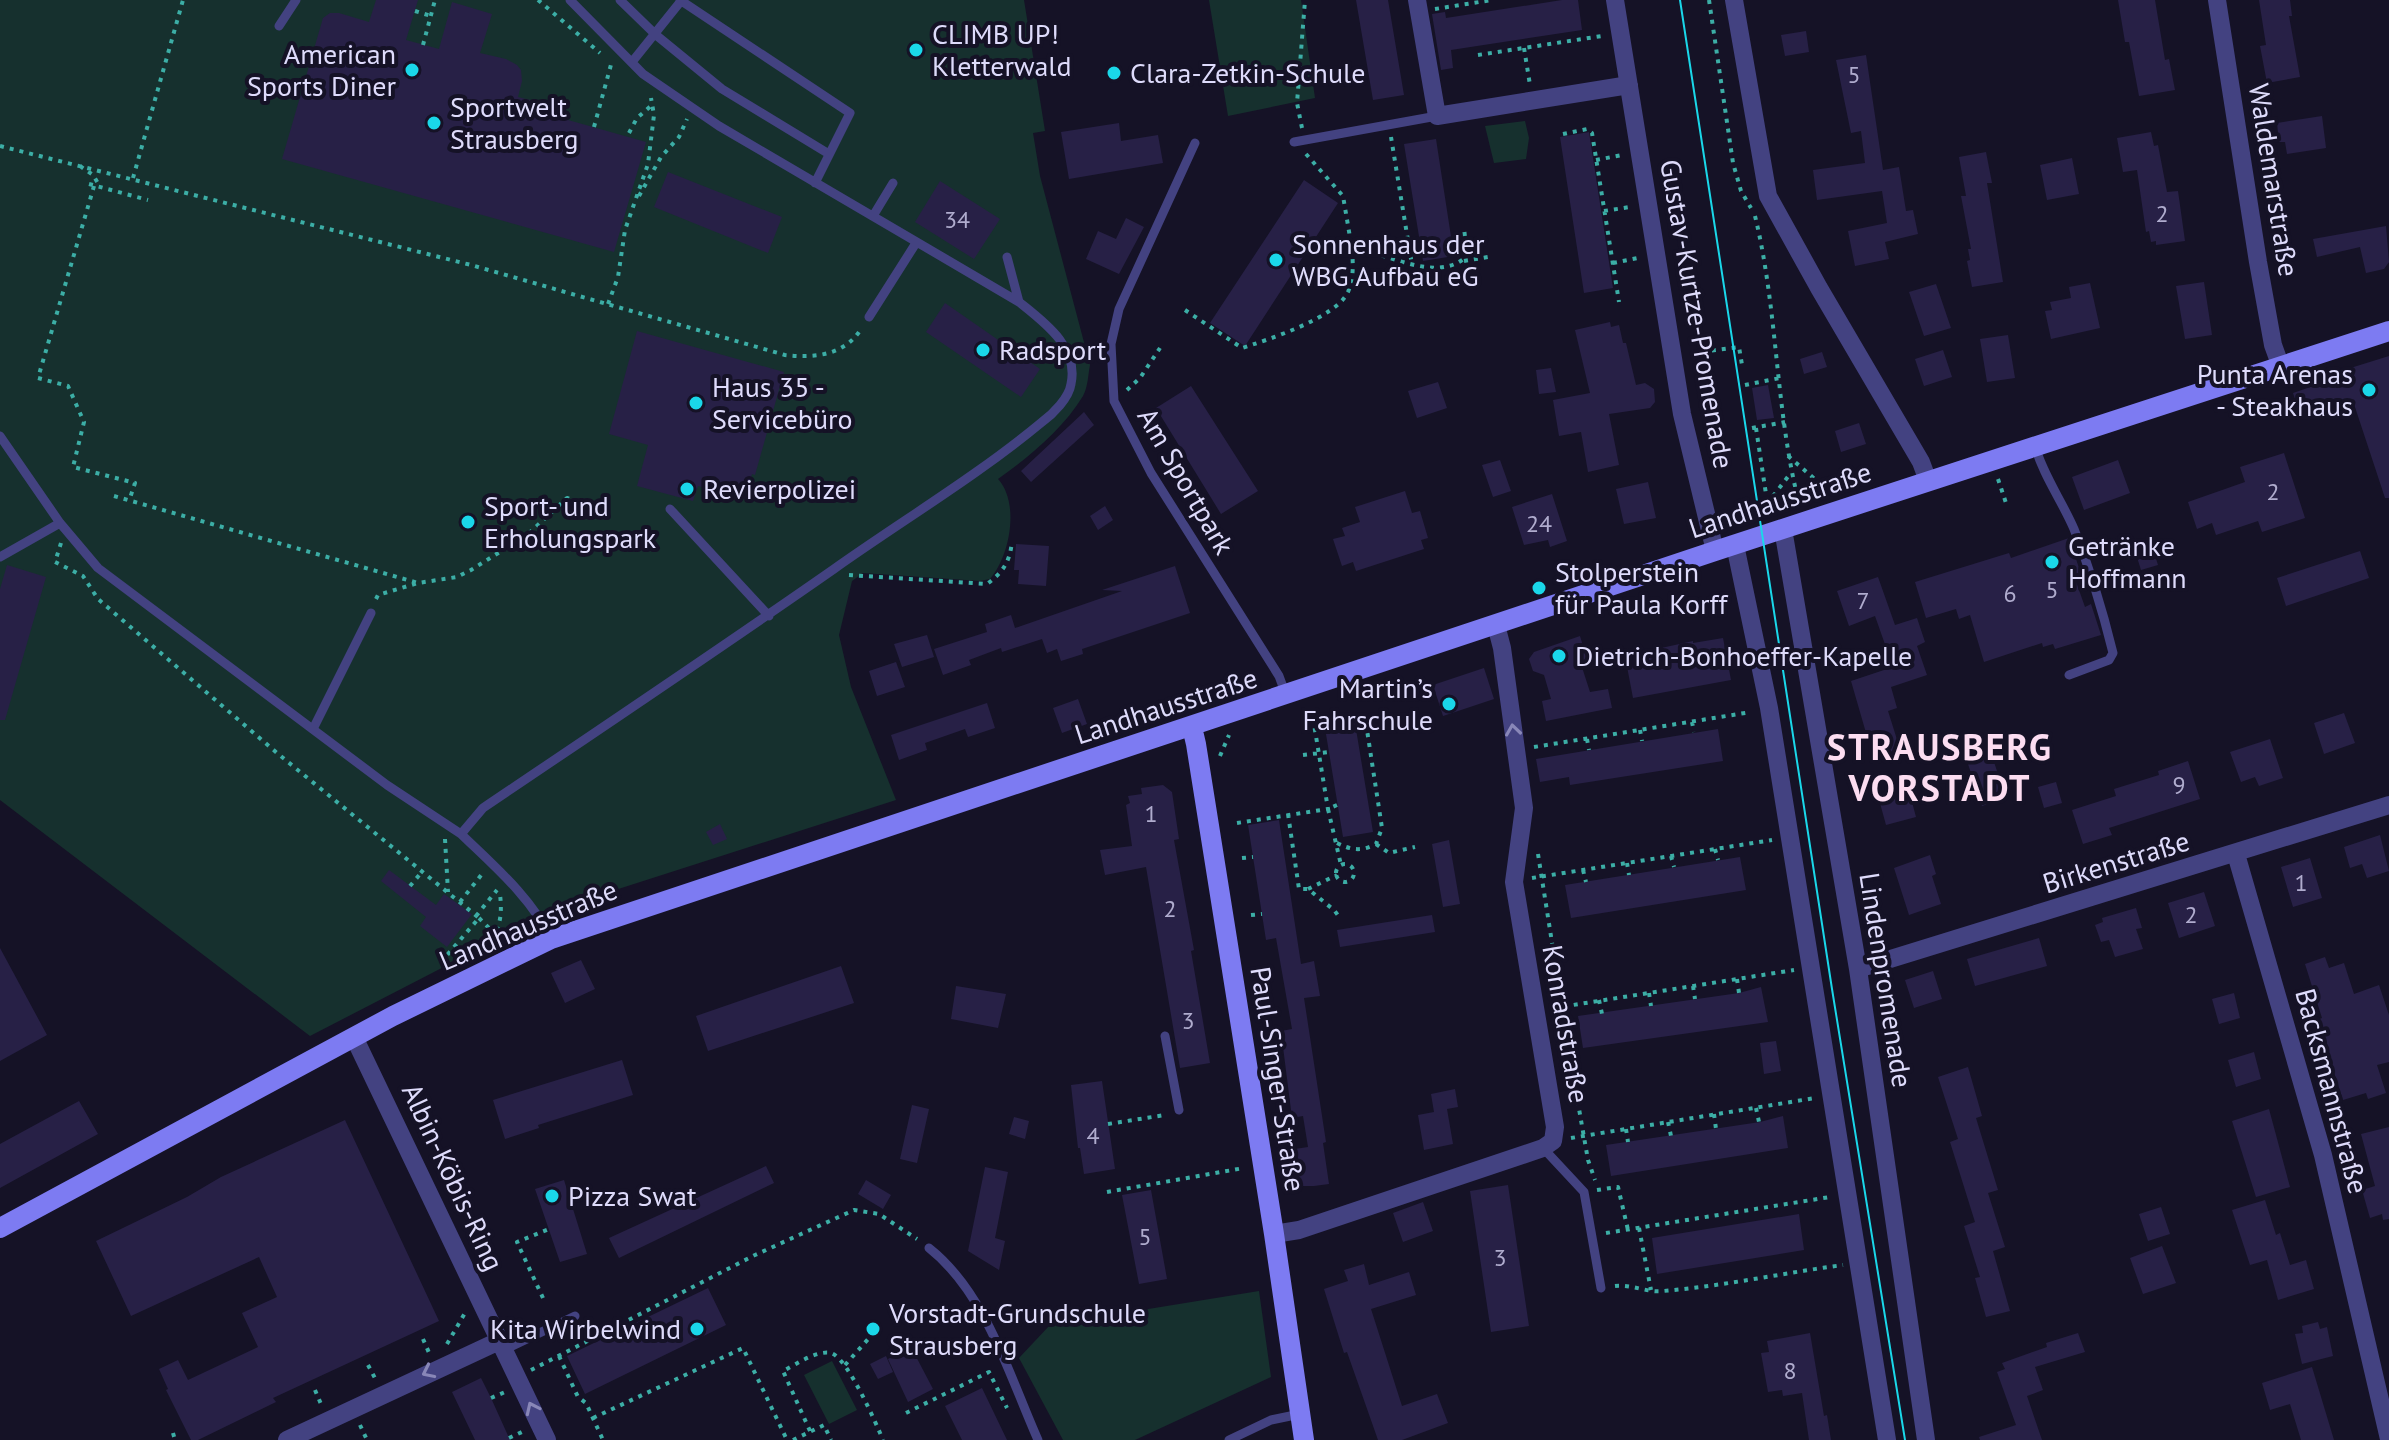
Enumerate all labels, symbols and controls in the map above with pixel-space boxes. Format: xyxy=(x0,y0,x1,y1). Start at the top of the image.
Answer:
place label: CLIMB UP! Kletterwald xyxy=(932,15,1072,84)
place label: American Sports Diner xyxy=(247,35,396,104)
marker: CLIMB UP! Kletterwald xyxy=(907,41,925,59)
place label: Clara-Zetkin-Schule xyxy=(1130,54,1365,91)
house number: 5 xyxy=(1847,59,1861,90)
marker: American Sports Diner xyxy=(403,61,421,79)
marker: Clara-Zetkin-Schule xyxy=(1105,64,1123,82)
street label: Waldemarstraße xyxy=(2241,81,2308,279)
place label: Sportwelt Strausberg xyxy=(450,88,579,157)
marker: Sportwelt Strausberg xyxy=(425,114,443,132)
street label: Gustav-Kurtze-Promenade xyxy=(1652,156,1743,471)
house number: 2 xyxy=(2155,198,2169,229)
house number: 34 xyxy=(944,204,970,235)
place label: Sonnenhaus der WBG Aufbau eG xyxy=(1292,225,1485,294)
marker: Sonnenhaus der WBG Aufbau eG xyxy=(1267,251,1285,269)
place label: Radsport xyxy=(999,331,1107,368)
marker: Radsport xyxy=(974,341,992,359)
place label: Punta Arenas - Steakhaus xyxy=(2197,355,2353,424)
place label: Haus 35 - Servicebüro xyxy=(712,368,853,437)
marker: Punta Arenas - Steakhaus xyxy=(2360,381,2378,399)
marker: Haus 35 - Servicebüro xyxy=(687,394,705,412)
street label: Am Sportpark xyxy=(1130,401,1244,561)
street label: Landhausstraße xyxy=(1684,453,1876,546)
place label: Revierpolizei xyxy=(703,470,856,507)
house number: 2 xyxy=(2266,476,2280,507)
marker: Revierpolizei xyxy=(678,480,696,498)
place label: Sport- und Erholungspark xyxy=(484,487,657,556)
house number: 24 xyxy=(1526,508,1552,539)
marker: Sport- und Erholungspark xyxy=(459,513,477,531)
place label: Getränke Hoffmann xyxy=(2068,527,2187,596)
place label: Stolperstein für Paula Korff xyxy=(1555,553,1728,622)
marker: Getränke Hoffmann xyxy=(2043,553,2061,571)
house number: 5 xyxy=(2045,574,2059,605)
house number: 6 xyxy=(2003,578,2017,609)
marker: Stolperstein für Paula Korff xyxy=(1530,579,1548,597)
house number: 7 xyxy=(1856,585,1870,616)
place label: Dietrich-Bonhoeffer-Kapelle xyxy=(1575,637,1912,674)
marker: Dietrich-Bonhoeffer-Kapelle xyxy=(1550,647,1568,665)
street label: Landhausstraße xyxy=(1070,659,1262,752)
place label: Martin’s Fahrschule xyxy=(1303,669,1433,738)
marker: Martin’s Fahrschule xyxy=(1440,695,1458,713)
one-way arrow xyxy=(1505,723,1522,737)
district label: STRAUSBERG VORSTADT xyxy=(1827,723,2053,811)
house number: 9 xyxy=(2172,769,2186,800)
house number: 1 xyxy=(1144,798,1158,829)
street label: Birkenstraße xyxy=(2038,822,2194,901)
house number: 1 xyxy=(2294,867,2308,898)
street label: Landhausstraße xyxy=(433,870,622,979)
street label: Lindenpromenade xyxy=(1851,870,1922,1090)
house number: 2 xyxy=(1163,893,1177,924)
house number: 2 xyxy=(2184,899,2198,930)
street label: Konradstraße xyxy=(1534,942,1599,1106)
street label: Paul-Singer-Straße xyxy=(1242,964,1315,1194)
street label: Backsmannstraße xyxy=(2287,984,2378,1197)
house number: 3 xyxy=(1181,1005,1195,1036)
street label: Albin-Köbis-Ring xyxy=(394,1077,513,1276)
house number: 4 xyxy=(1086,1120,1100,1151)
place label: Pizza Swat xyxy=(568,1177,697,1214)
marker: Pizza Swat xyxy=(543,1187,561,1205)
house number: 5 xyxy=(1138,1221,1152,1252)
house number: 3 xyxy=(1493,1242,1507,1273)
place label: Vorstadt-Grundschule Strausberg xyxy=(888,1294,1146,1363)
place label: Kita Wirbelwind xyxy=(490,1310,681,1347)
marker: Kita Wirbelwind xyxy=(688,1320,706,1338)
marker: Vorstadt-Grundschule Strausberg xyxy=(864,1320,882,1338)
house number: 8 xyxy=(1783,1355,1797,1386)
one-way arrow xyxy=(421,1363,436,1378)
one-way arrow xyxy=(526,1402,542,1417)

